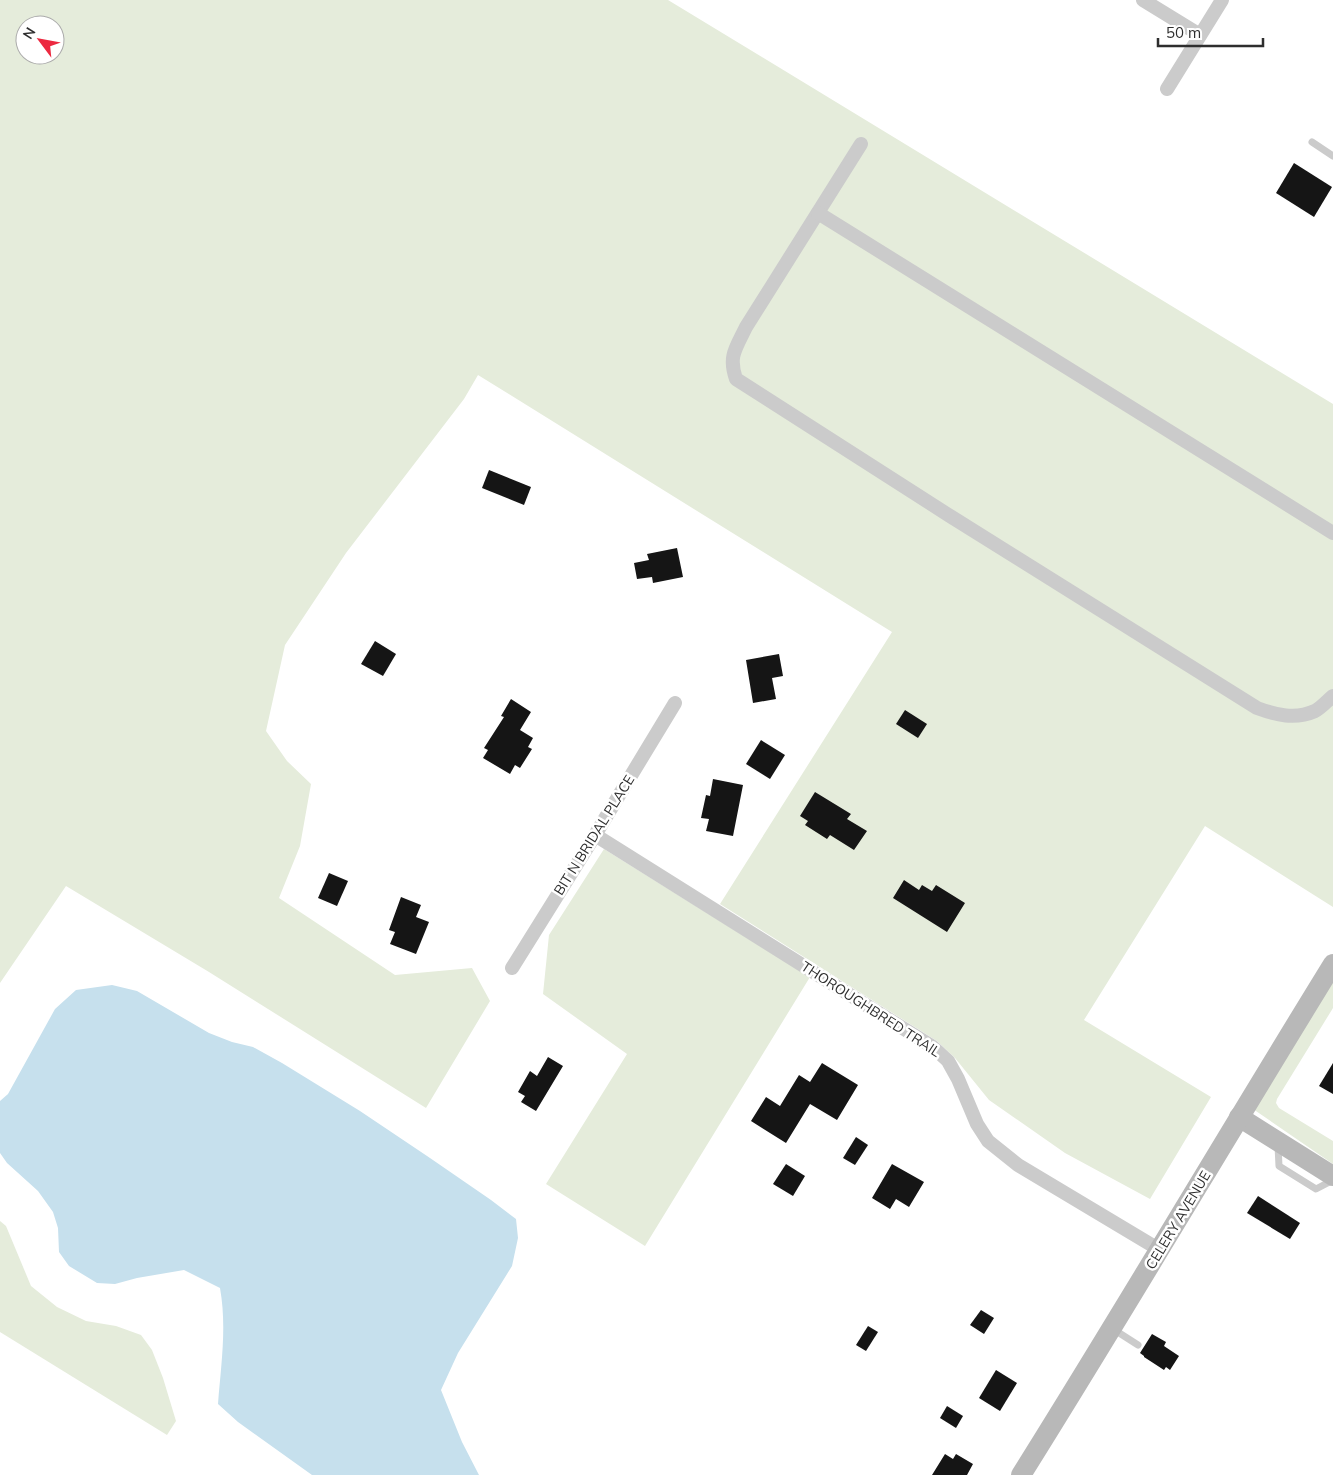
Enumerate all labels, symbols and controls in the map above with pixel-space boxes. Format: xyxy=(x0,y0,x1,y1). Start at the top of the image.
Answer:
north arrow xyxy=(15,15,65,65)
scale bar xyxy=(1158,15,1263,47)
text: 50 m xyxy=(1166,23,1201,42)
text: N xyxy=(19,24,39,42)
street label: BIT N BRIDAL PLACE xyxy=(550,772,638,898)
street label: THOROUGHBRED TRAIL xyxy=(798,957,944,1061)
street label: CELERY AVENUE xyxy=(1141,1167,1215,1273)

